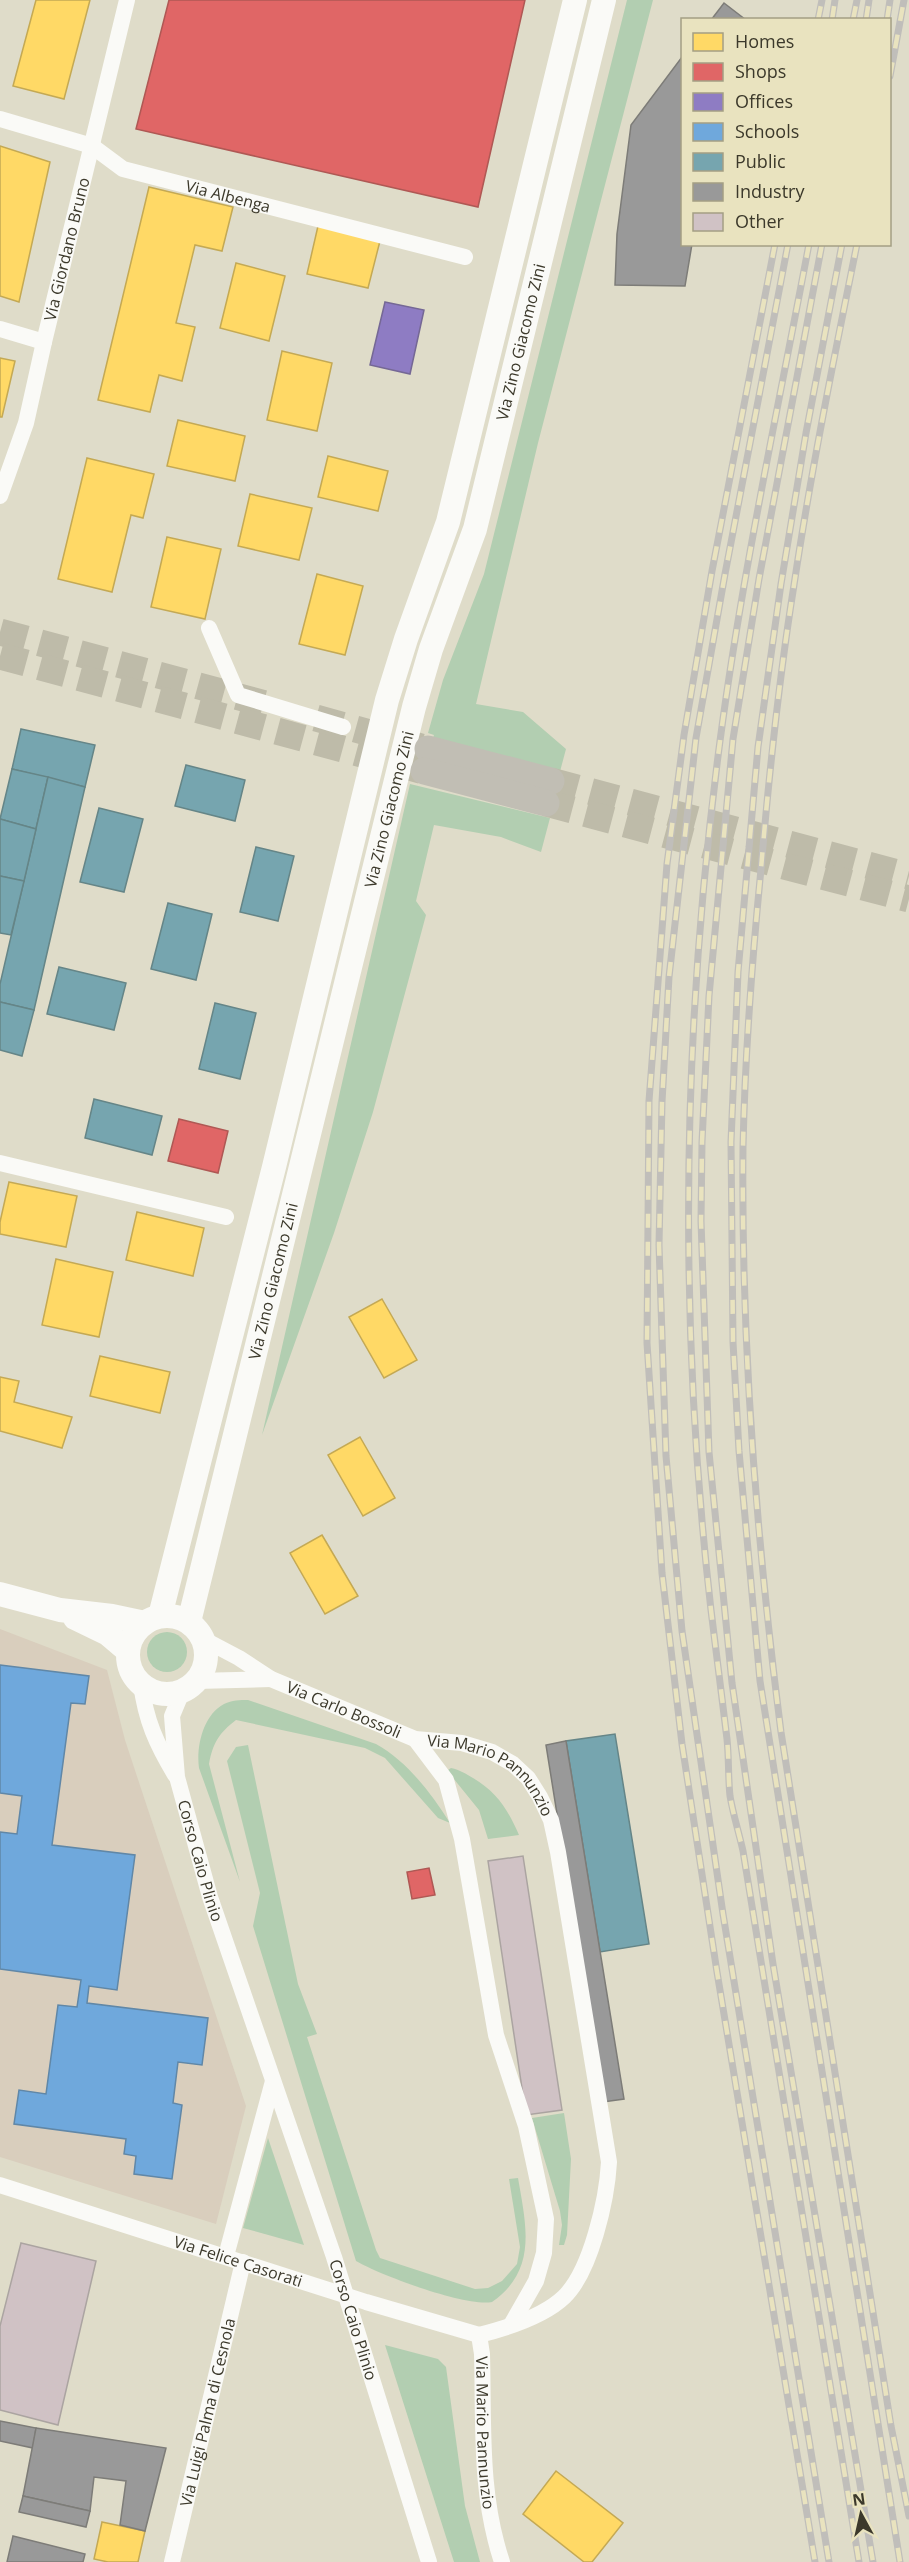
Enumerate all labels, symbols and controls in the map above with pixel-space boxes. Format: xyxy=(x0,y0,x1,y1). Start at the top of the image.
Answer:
legend xyxy=(681,18,891,246)
text: Homes xyxy=(735,29,794,53)
text: Shops xyxy=(735,59,786,83)
text: Offices xyxy=(735,89,793,113)
text: Schools xyxy=(735,119,799,143)
text: Public xyxy=(735,149,786,173)
street label: Via Giordano Bruno xyxy=(39,175,95,323)
street label: Via Albenga xyxy=(183,175,273,218)
text: Industry xyxy=(735,179,805,203)
text: Other xyxy=(735,209,785,233)
street label: Via Zino Giacomo Zini xyxy=(491,261,550,423)
street label: Via Zino Giacomo Zini xyxy=(359,728,419,890)
street label: Via Zino Giacomo Zini xyxy=(243,1200,303,1362)
street label: Via Carlo Bossoli xyxy=(283,1676,405,1743)
street label: Via Mario Pannunzio xyxy=(426,1729,559,1820)
street label: Corso Caio Plinio xyxy=(173,1797,229,1924)
street label: Via Felice Casorati xyxy=(171,2230,305,2292)
street label: Corso Caio Plinio xyxy=(324,2256,383,2383)
street label: Via Luigi Palma di Cesnola xyxy=(175,2316,240,2509)
street label: Via Mario Pannunzio xyxy=(471,2356,500,2511)
north arrow xyxy=(831,2484,891,2544)
text: N xyxy=(851,2487,867,2511)

